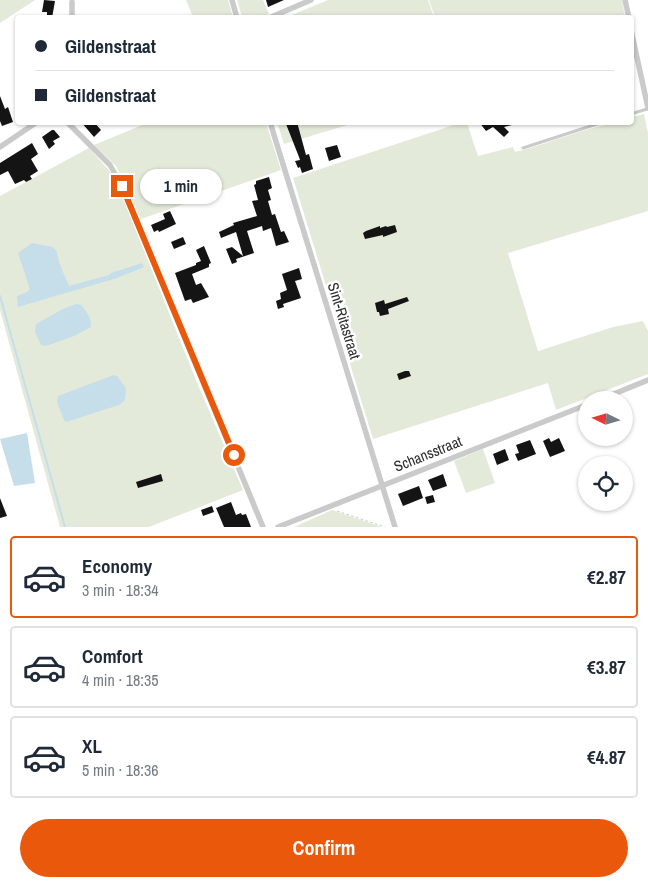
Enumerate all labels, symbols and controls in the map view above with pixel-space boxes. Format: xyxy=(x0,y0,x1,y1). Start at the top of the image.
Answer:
text: Gildenstraat xyxy=(65,33,156,59)
text: Gildenstraat xyxy=(65,82,156,108)
callout: 1 min xyxy=(140,168,222,204)
route end xyxy=(111,175,133,197)
text: 1 min xyxy=(164,175,198,197)
street label: Sint-Ritastraat xyxy=(323,280,366,362)
north arrow xyxy=(578,391,632,446)
map controls xyxy=(578,391,633,511)
street label: Schansstraat xyxy=(391,430,466,477)
route start xyxy=(223,444,245,466)
button: locate xyxy=(578,456,633,511)
text: Economy xyxy=(82,553,152,579)
icon: car xyxy=(22,555,67,600)
text: €2.87 xyxy=(587,564,626,590)
text: 3 min · 18:34 xyxy=(82,579,159,601)
text: Comfort xyxy=(82,643,143,669)
icon: car xyxy=(22,645,67,690)
text: €3.87 xyxy=(587,654,626,680)
text: 4 min · 18:35 xyxy=(82,669,159,691)
text: XL xyxy=(82,733,102,759)
icon: car xyxy=(22,735,67,780)
text: €4.87 xyxy=(587,744,626,770)
text: 5 min · 18:36 xyxy=(82,759,159,781)
button: Confirm xyxy=(20,819,628,877)

